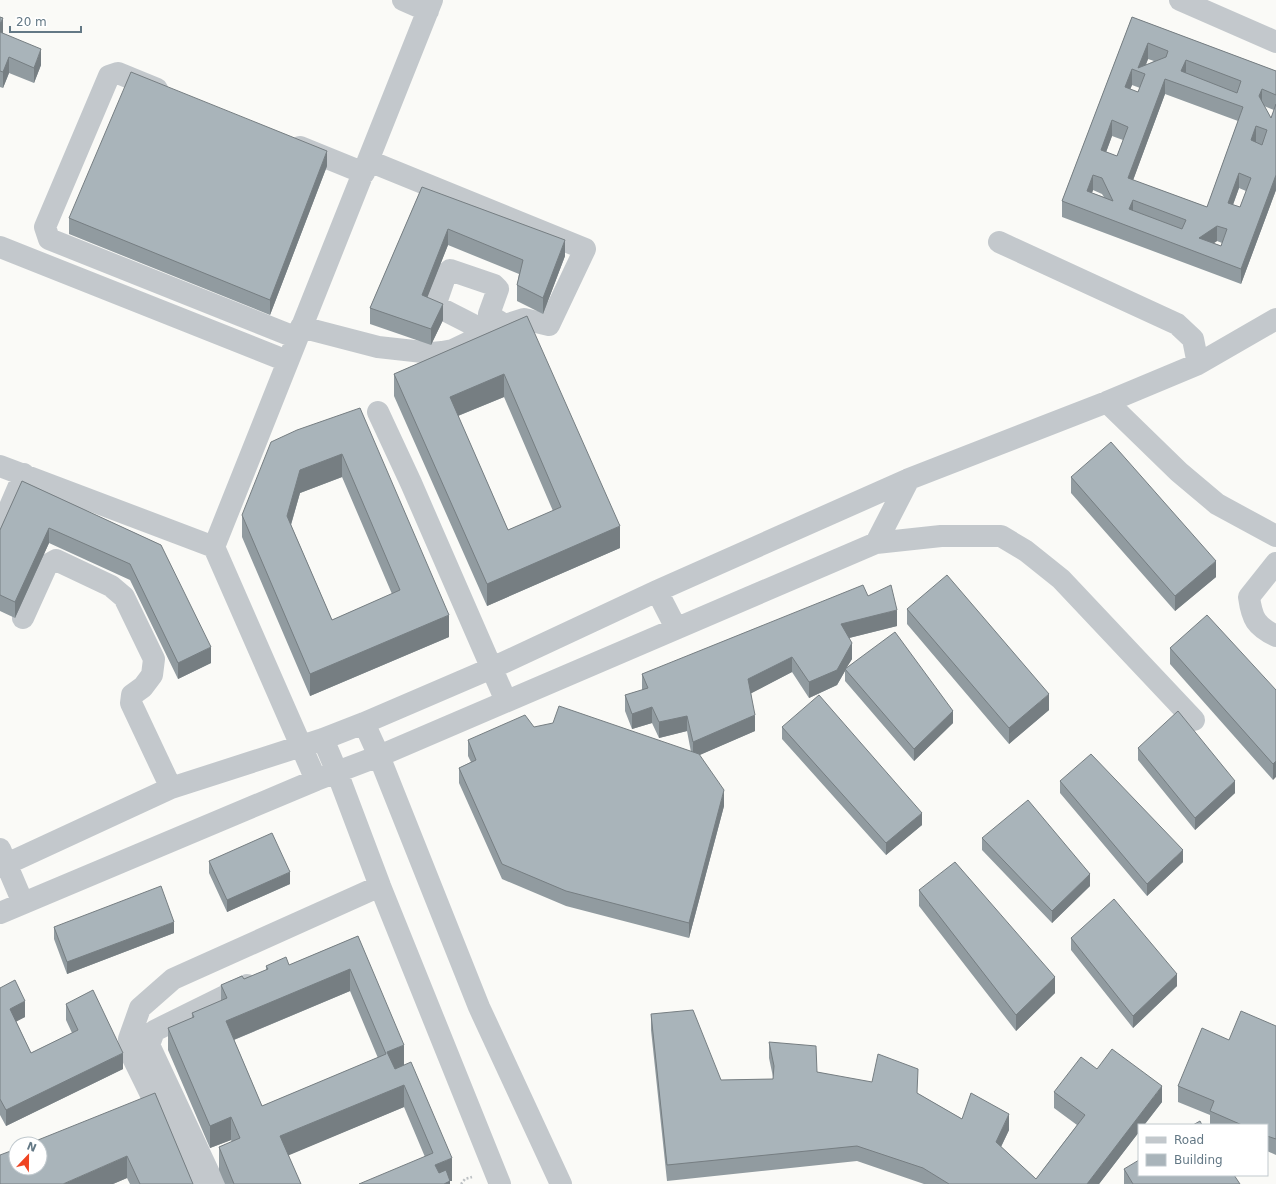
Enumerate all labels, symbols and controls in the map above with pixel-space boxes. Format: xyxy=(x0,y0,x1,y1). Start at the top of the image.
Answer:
scale bar xyxy=(10,8,81,34)
text: 20 m xyxy=(16,15,47,29)
legend xyxy=(1138,1124,1268,1176)
text: Road xyxy=(1174,1133,1204,1147)
north arrow xyxy=(8,1136,48,1176)
text: N xyxy=(25,1139,38,1155)
text: Building xyxy=(1174,1153,1223,1167)

